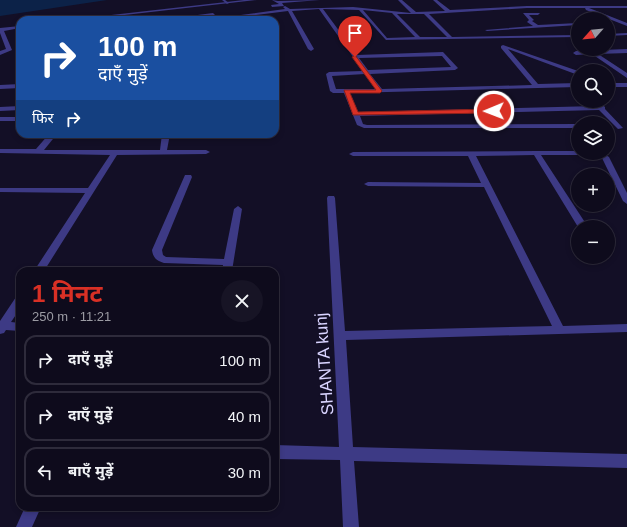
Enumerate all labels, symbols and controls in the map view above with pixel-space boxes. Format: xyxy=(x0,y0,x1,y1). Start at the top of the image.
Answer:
north arrow xyxy=(571,12,615,56)
map controls xyxy=(571,12,615,264)
pin xyxy=(338,16,372,57)
icon: arrive xyxy=(344,22,366,44)
text: 100 m xyxy=(98,31,177,62)
icon: right xyxy=(32,32,84,84)
text: दाएँ मुड़ें xyxy=(98,64,148,84)
button: search xyxy=(571,64,615,108)
position arrow xyxy=(473,90,515,132)
icon: right xyxy=(62,108,84,130)
text: फिर xyxy=(32,109,54,126)
button: layers xyxy=(571,116,615,160)
button: + xyxy=(571,168,615,212)
button: − xyxy=(571,220,615,264)
text: 1 मिनट xyxy=(32,280,102,307)
button: close xyxy=(221,280,263,322)
text: 250 m · 11:21 xyxy=(32,309,111,324)
street label: SHANTA kunj xyxy=(311,312,338,416)
icon: right xyxy=(34,349,56,371)
text: दाएँ मुड़ें xyxy=(68,350,112,367)
text: 100 m xyxy=(219,352,261,369)
icon: right xyxy=(34,405,56,427)
text: दाएँ मुड़ें xyxy=(68,406,112,423)
text: 40 m xyxy=(228,408,261,425)
icon: left xyxy=(34,461,56,483)
text: बाएँ मुड़ें xyxy=(68,462,113,479)
text: 30 m xyxy=(228,464,261,481)

